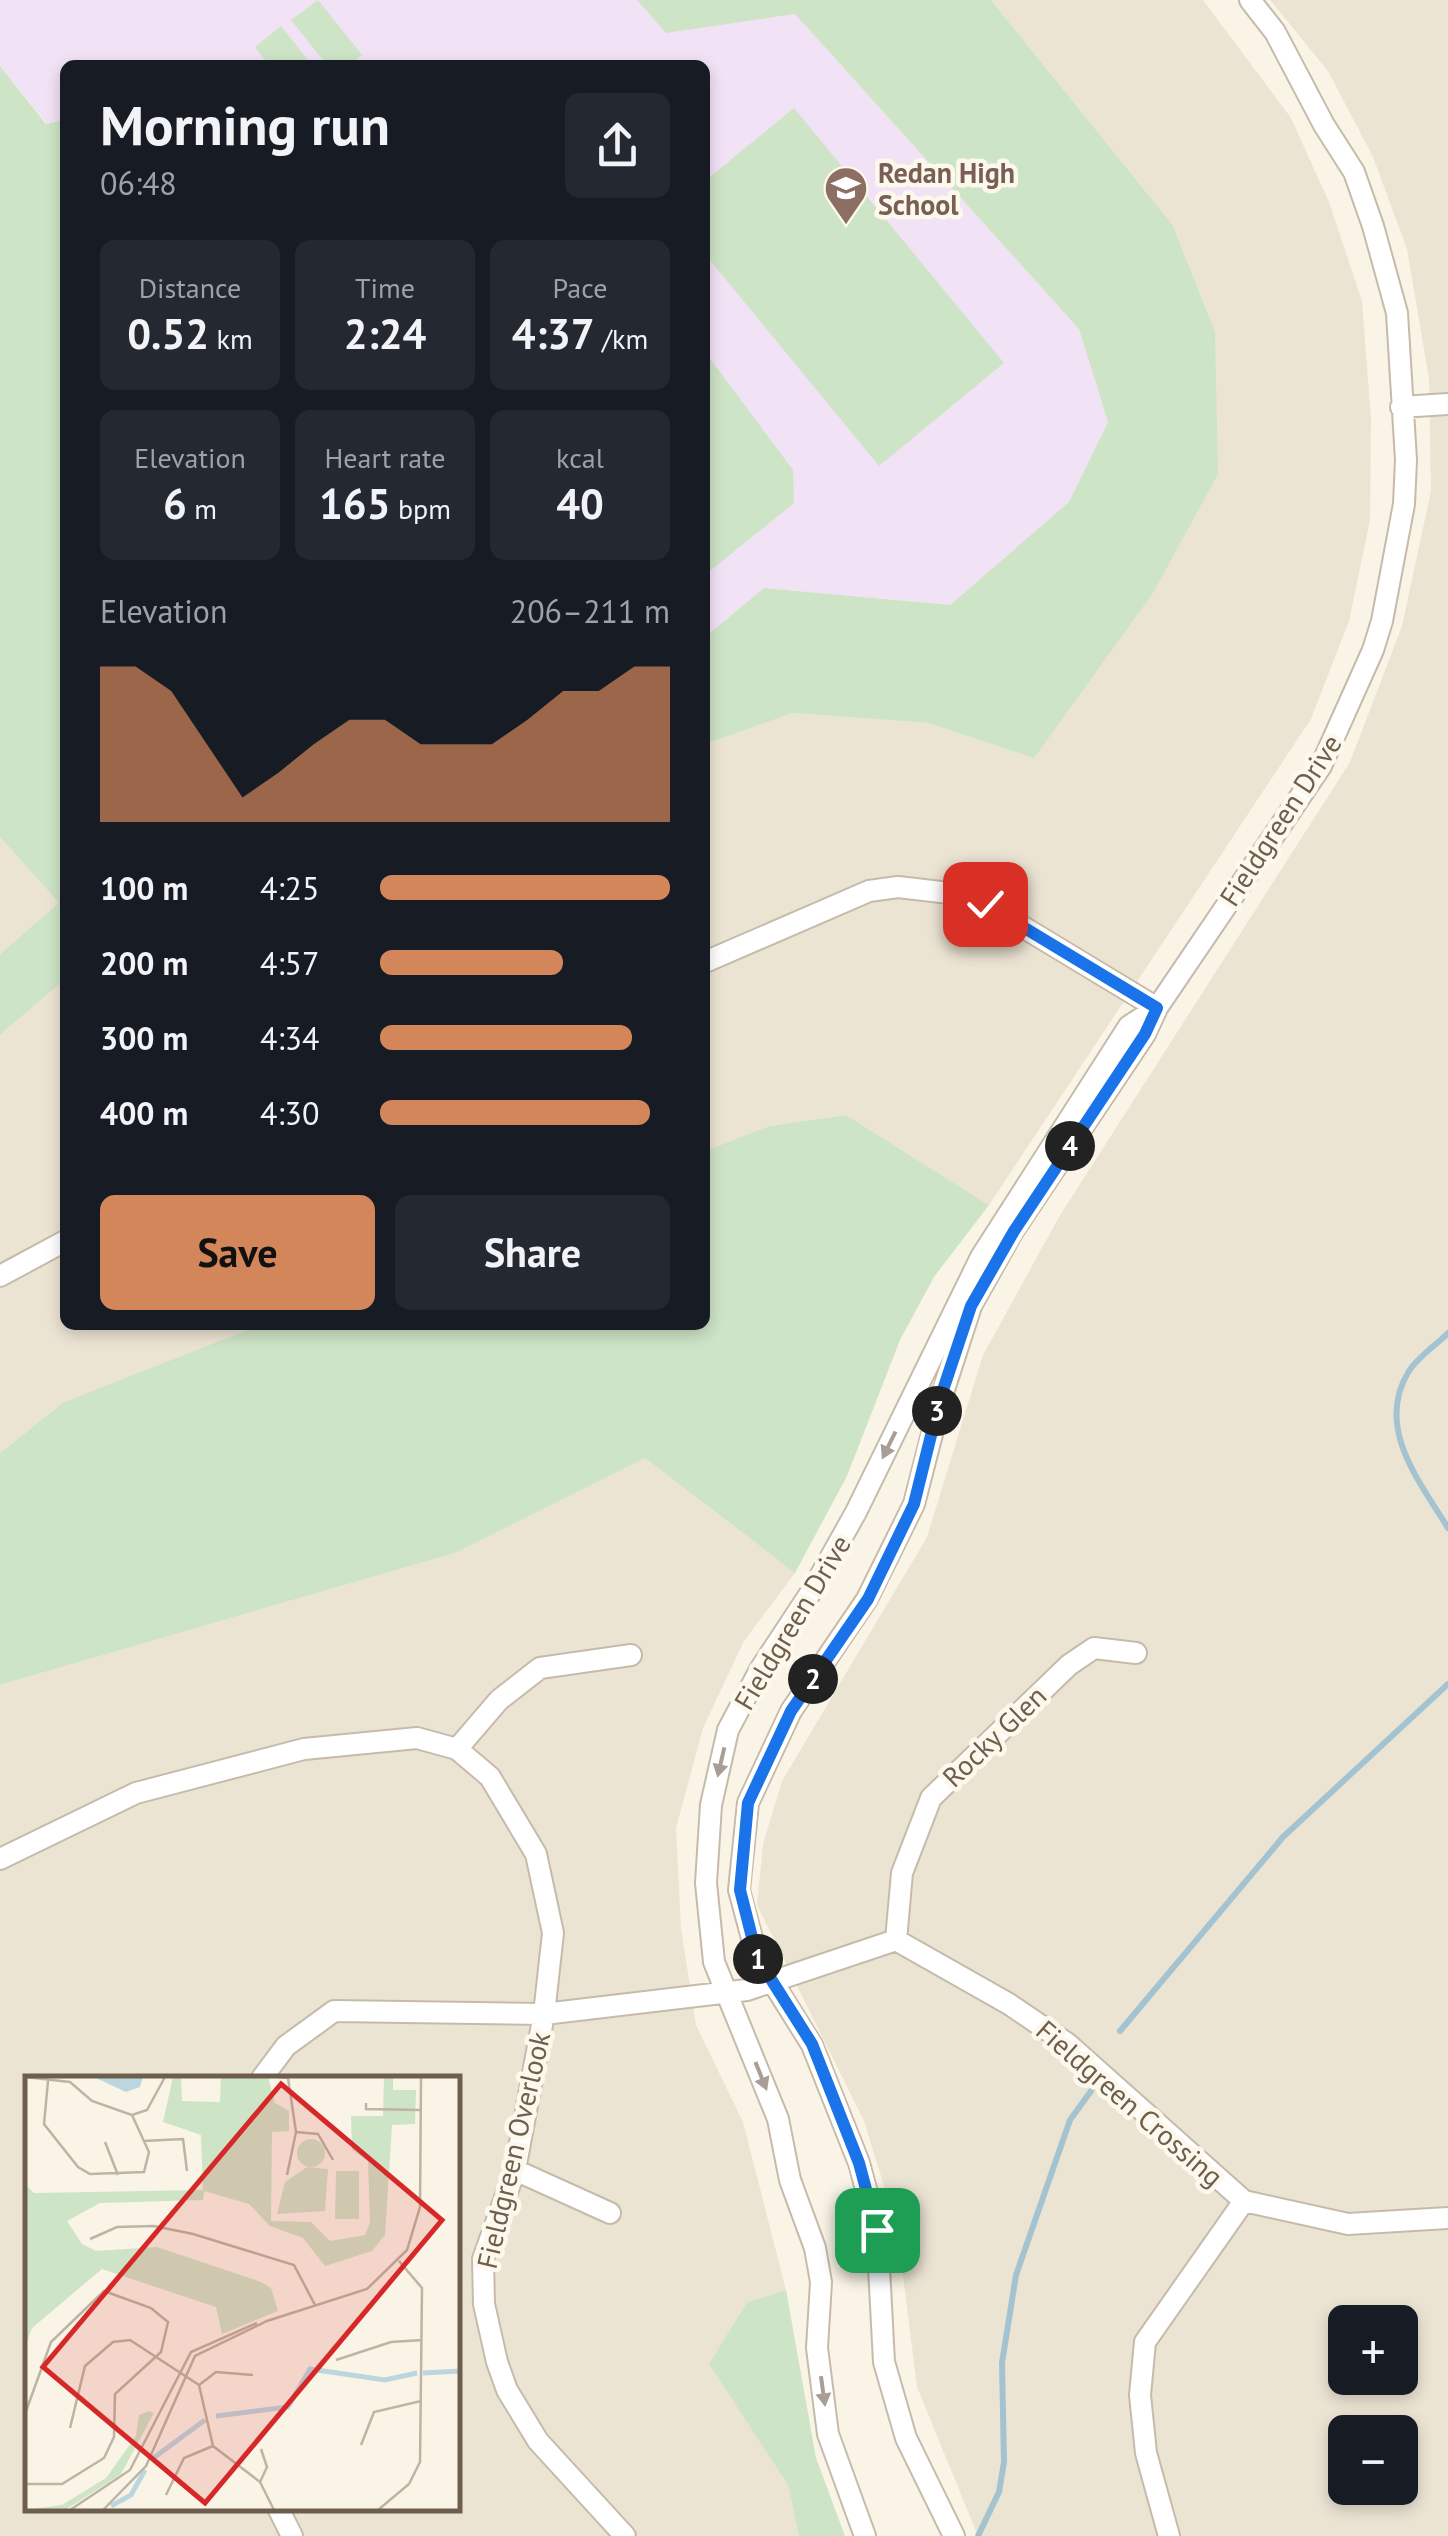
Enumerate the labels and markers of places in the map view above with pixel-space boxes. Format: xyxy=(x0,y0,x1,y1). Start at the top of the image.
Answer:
place label: Redan High School xyxy=(878,154,1015,223)
school or university icon: Redan High School xyxy=(823,165,869,226)
pin xyxy=(943,862,1028,947)
pin: 4 xyxy=(1045,1121,1095,1171)
pin: 3 xyxy=(912,1386,962,1436)
pin: 2 xyxy=(788,1654,838,1704)
pin: 1 xyxy=(733,1934,783,1984)
pin xyxy=(835,2188,920,2273)

